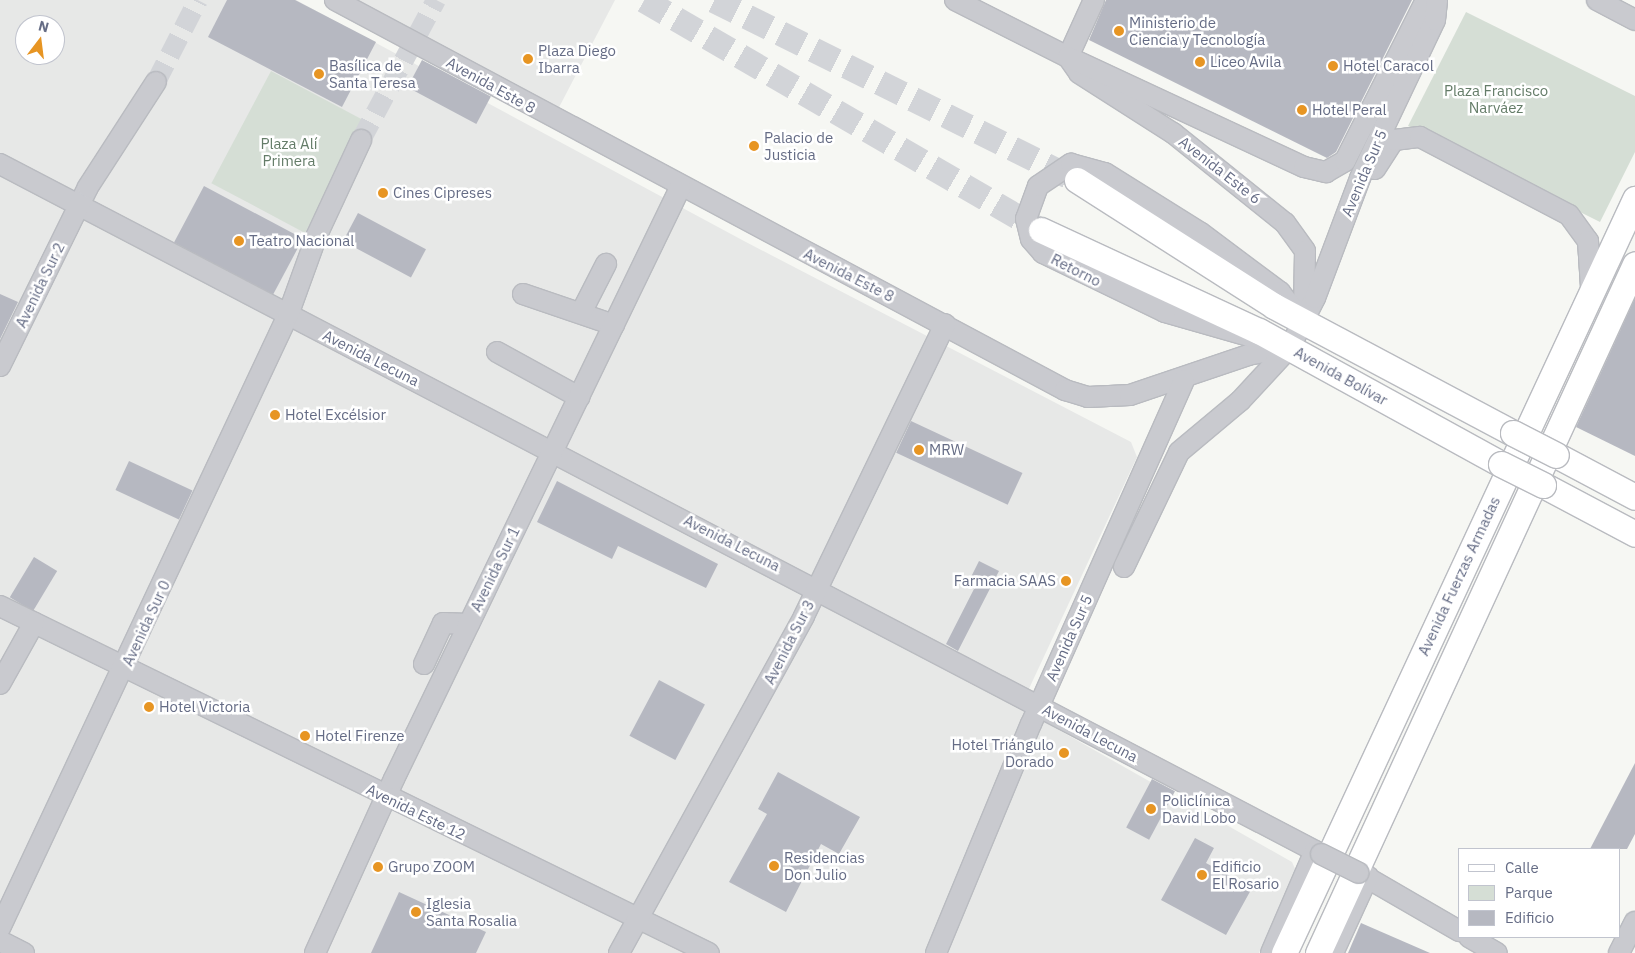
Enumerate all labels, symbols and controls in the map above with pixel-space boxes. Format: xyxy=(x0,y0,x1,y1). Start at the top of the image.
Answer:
place label: Ministerio de Ciencia y Tecnología xyxy=(1129,13,1265,48)
north arrow xyxy=(15,15,65,65)
text: N xyxy=(36,16,51,36)
marker: Ministerio de Ciencia y Tecnología xyxy=(1113,25,1125,37)
place label: Plaza Diego Ibarra xyxy=(538,41,616,76)
street label: Avenida Este 8 xyxy=(443,53,539,117)
marker: Plaza Diego Ibarra xyxy=(522,53,534,65)
place label: Liceo Avila xyxy=(1210,53,1281,71)
place label: Basílica de Santa Teresa xyxy=(329,56,416,91)
marker: Liceo Avila xyxy=(1194,56,1206,68)
place label: Hotel Caracol xyxy=(1343,57,1434,75)
marker: Hotel Caracol xyxy=(1327,60,1339,72)
marker: Basílica de Santa Teresa xyxy=(313,68,325,80)
park label: Plaza Francisco Narváez xyxy=(1444,81,1548,116)
place label: Hotel Peral xyxy=(1312,101,1387,119)
marker: Hotel Peral xyxy=(1296,104,1308,116)
street label: Avenida Sur 5 xyxy=(1338,127,1390,219)
place label: Palacio de Justicia xyxy=(764,128,833,163)
street label: Avenida Este 6 xyxy=(1175,132,1265,208)
park label: Plaza Alí Primera xyxy=(260,134,318,169)
marker: Palacio de Justicia xyxy=(748,140,760,152)
place label: Cines Cipreses xyxy=(393,184,492,202)
marker: Cines Cipreses xyxy=(377,187,389,199)
place label: Teatro Nacional xyxy=(249,232,354,250)
marker: Teatro Nacional xyxy=(233,235,245,247)
street label: Avenida Sur 2 xyxy=(12,239,68,331)
street label: Avenida Este 8 xyxy=(801,244,897,306)
street label: Retorno xyxy=(1048,250,1104,290)
street label: Avenida Lecuna xyxy=(320,326,422,390)
street label: Avenida Bolívar xyxy=(1291,343,1391,409)
place label: Hotel Excélsior xyxy=(285,406,386,424)
marker: Hotel Excélsior xyxy=(269,409,281,421)
place label: MRW xyxy=(929,441,964,459)
marker: MRW xyxy=(913,444,925,456)
street label: Avenida Fuerzas Armadas xyxy=(1414,494,1504,658)
street label: Avenida Lecuna xyxy=(681,511,783,575)
street label: Avenida Sur 1 xyxy=(467,523,523,615)
place label: Farmacia SAAS xyxy=(954,572,1056,590)
marker: Farmacia SAAS xyxy=(1060,575,1072,587)
street label: Avenida Sur 0 xyxy=(118,577,174,669)
street label: Avenida Sur 5 xyxy=(1042,592,1096,684)
street label: Avenida Sur 3 xyxy=(760,597,818,687)
place label: Hotel Victoria xyxy=(159,698,250,716)
street label: Avenida Lecuna xyxy=(1039,700,1141,766)
marker: Hotel Victoria xyxy=(143,701,155,713)
place label: Hotel Firenze xyxy=(315,727,404,745)
marker: Hotel Firenze xyxy=(299,730,311,742)
place label: Hotel Triángulo Dorado xyxy=(951,735,1054,770)
marker: Hotel Triángulo Dorado xyxy=(1058,747,1070,759)
street label: Avenida Este 12 xyxy=(363,780,469,844)
place label: Policlínica David Lobo xyxy=(1162,791,1236,826)
marker: Policlínica David Lobo xyxy=(1144,802,1158,816)
place label: Residencias Don Julio xyxy=(784,848,865,883)
legend xyxy=(1458,848,1620,938)
place label: Edificio El Rosario xyxy=(1212,857,1279,892)
place label: Grupo ZOOM xyxy=(388,858,475,876)
text: Calle xyxy=(1505,858,1539,877)
marker: Residencias Don Julio xyxy=(768,860,780,872)
marker: Grupo ZOOM xyxy=(372,861,384,873)
marker: Edificio El Rosario xyxy=(1196,869,1208,881)
text: Parque xyxy=(1505,883,1553,902)
place label: Iglesia Santa Rosalia xyxy=(426,894,517,929)
marker: Iglesia Santa Rosalia xyxy=(410,906,422,918)
text: Edificio xyxy=(1505,908,1554,927)

